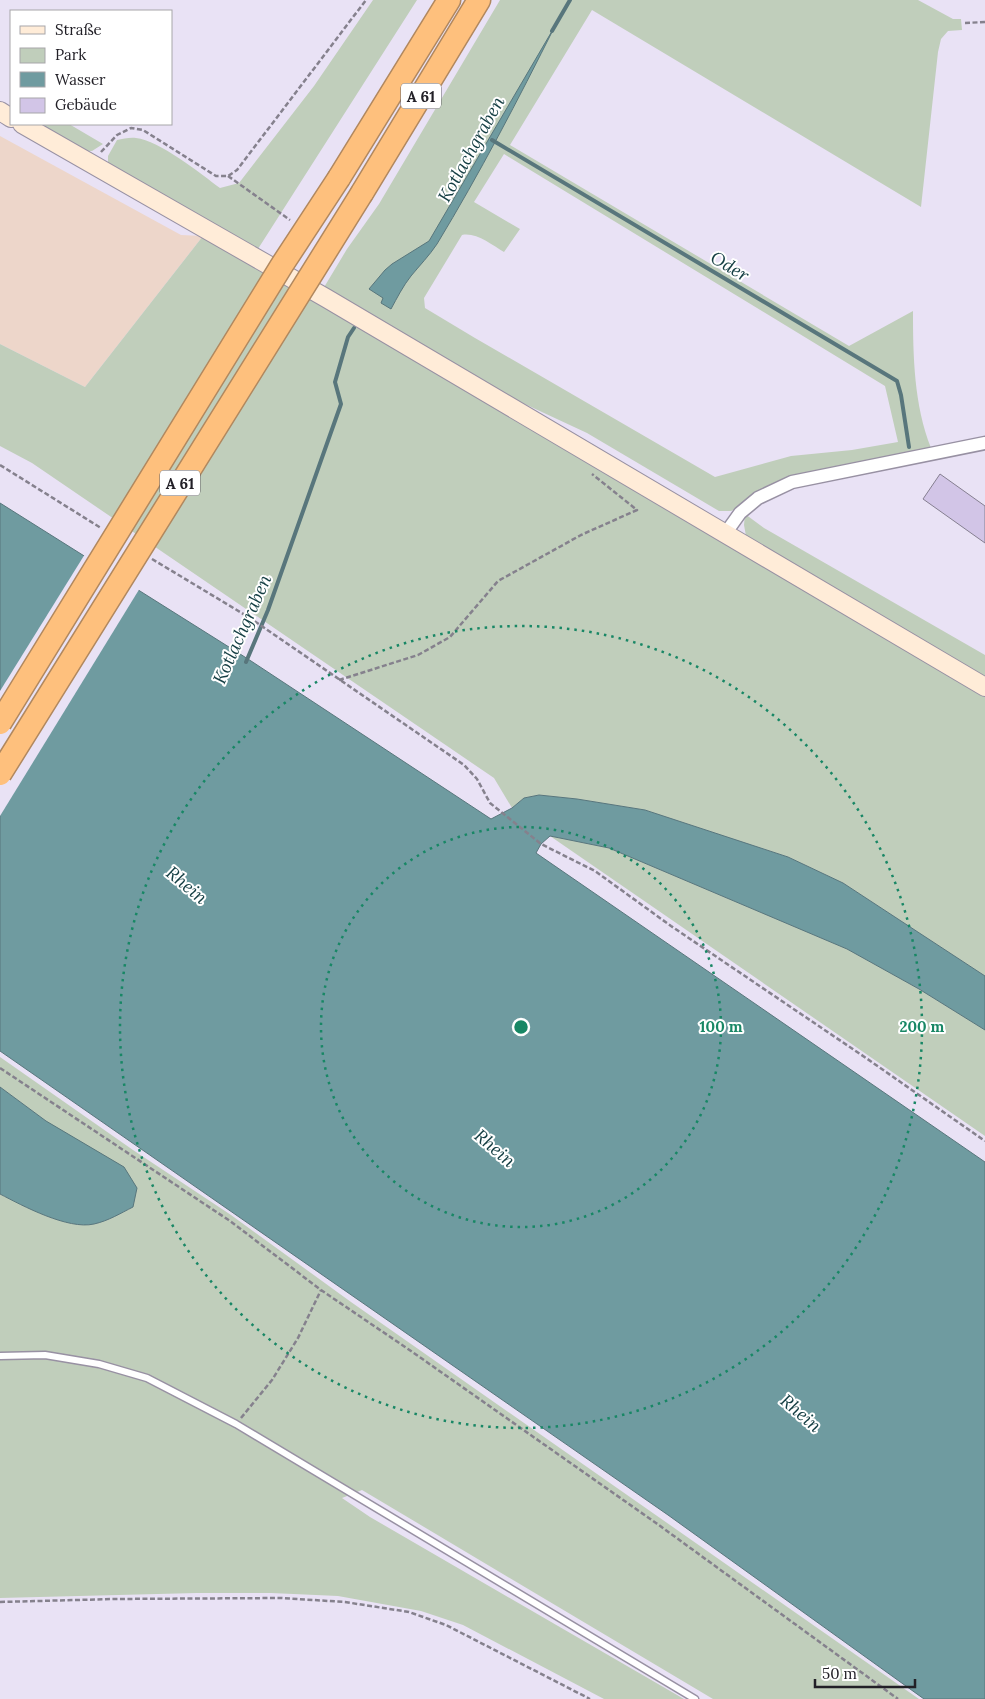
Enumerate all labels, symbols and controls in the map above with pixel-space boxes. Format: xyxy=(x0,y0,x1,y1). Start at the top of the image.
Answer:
legend xyxy=(10,10,172,125)
text: Straße xyxy=(55,20,102,39)
text: Park xyxy=(55,45,86,64)
text: Wasser xyxy=(55,70,106,89)
road number: A 61 xyxy=(401,84,441,108)
water label: Kotlachgraben xyxy=(433,92,509,206)
text: Gebäude xyxy=(55,95,117,114)
water label: Oder xyxy=(707,246,754,287)
road number: A 61 xyxy=(160,470,200,496)
water label: Kotlachgraben xyxy=(208,571,276,687)
water label: Rhein xyxy=(162,861,212,909)
text: 100 m xyxy=(700,1017,743,1036)
text: 200 m xyxy=(900,1017,945,1036)
centre of rings xyxy=(512,1018,530,1036)
water label: Rhein xyxy=(470,1124,520,1172)
water label: Rhein xyxy=(776,1389,826,1437)
scale bar xyxy=(815,1656,915,1688)
text: 50 m xyxy=(822,1664,857,1683)

